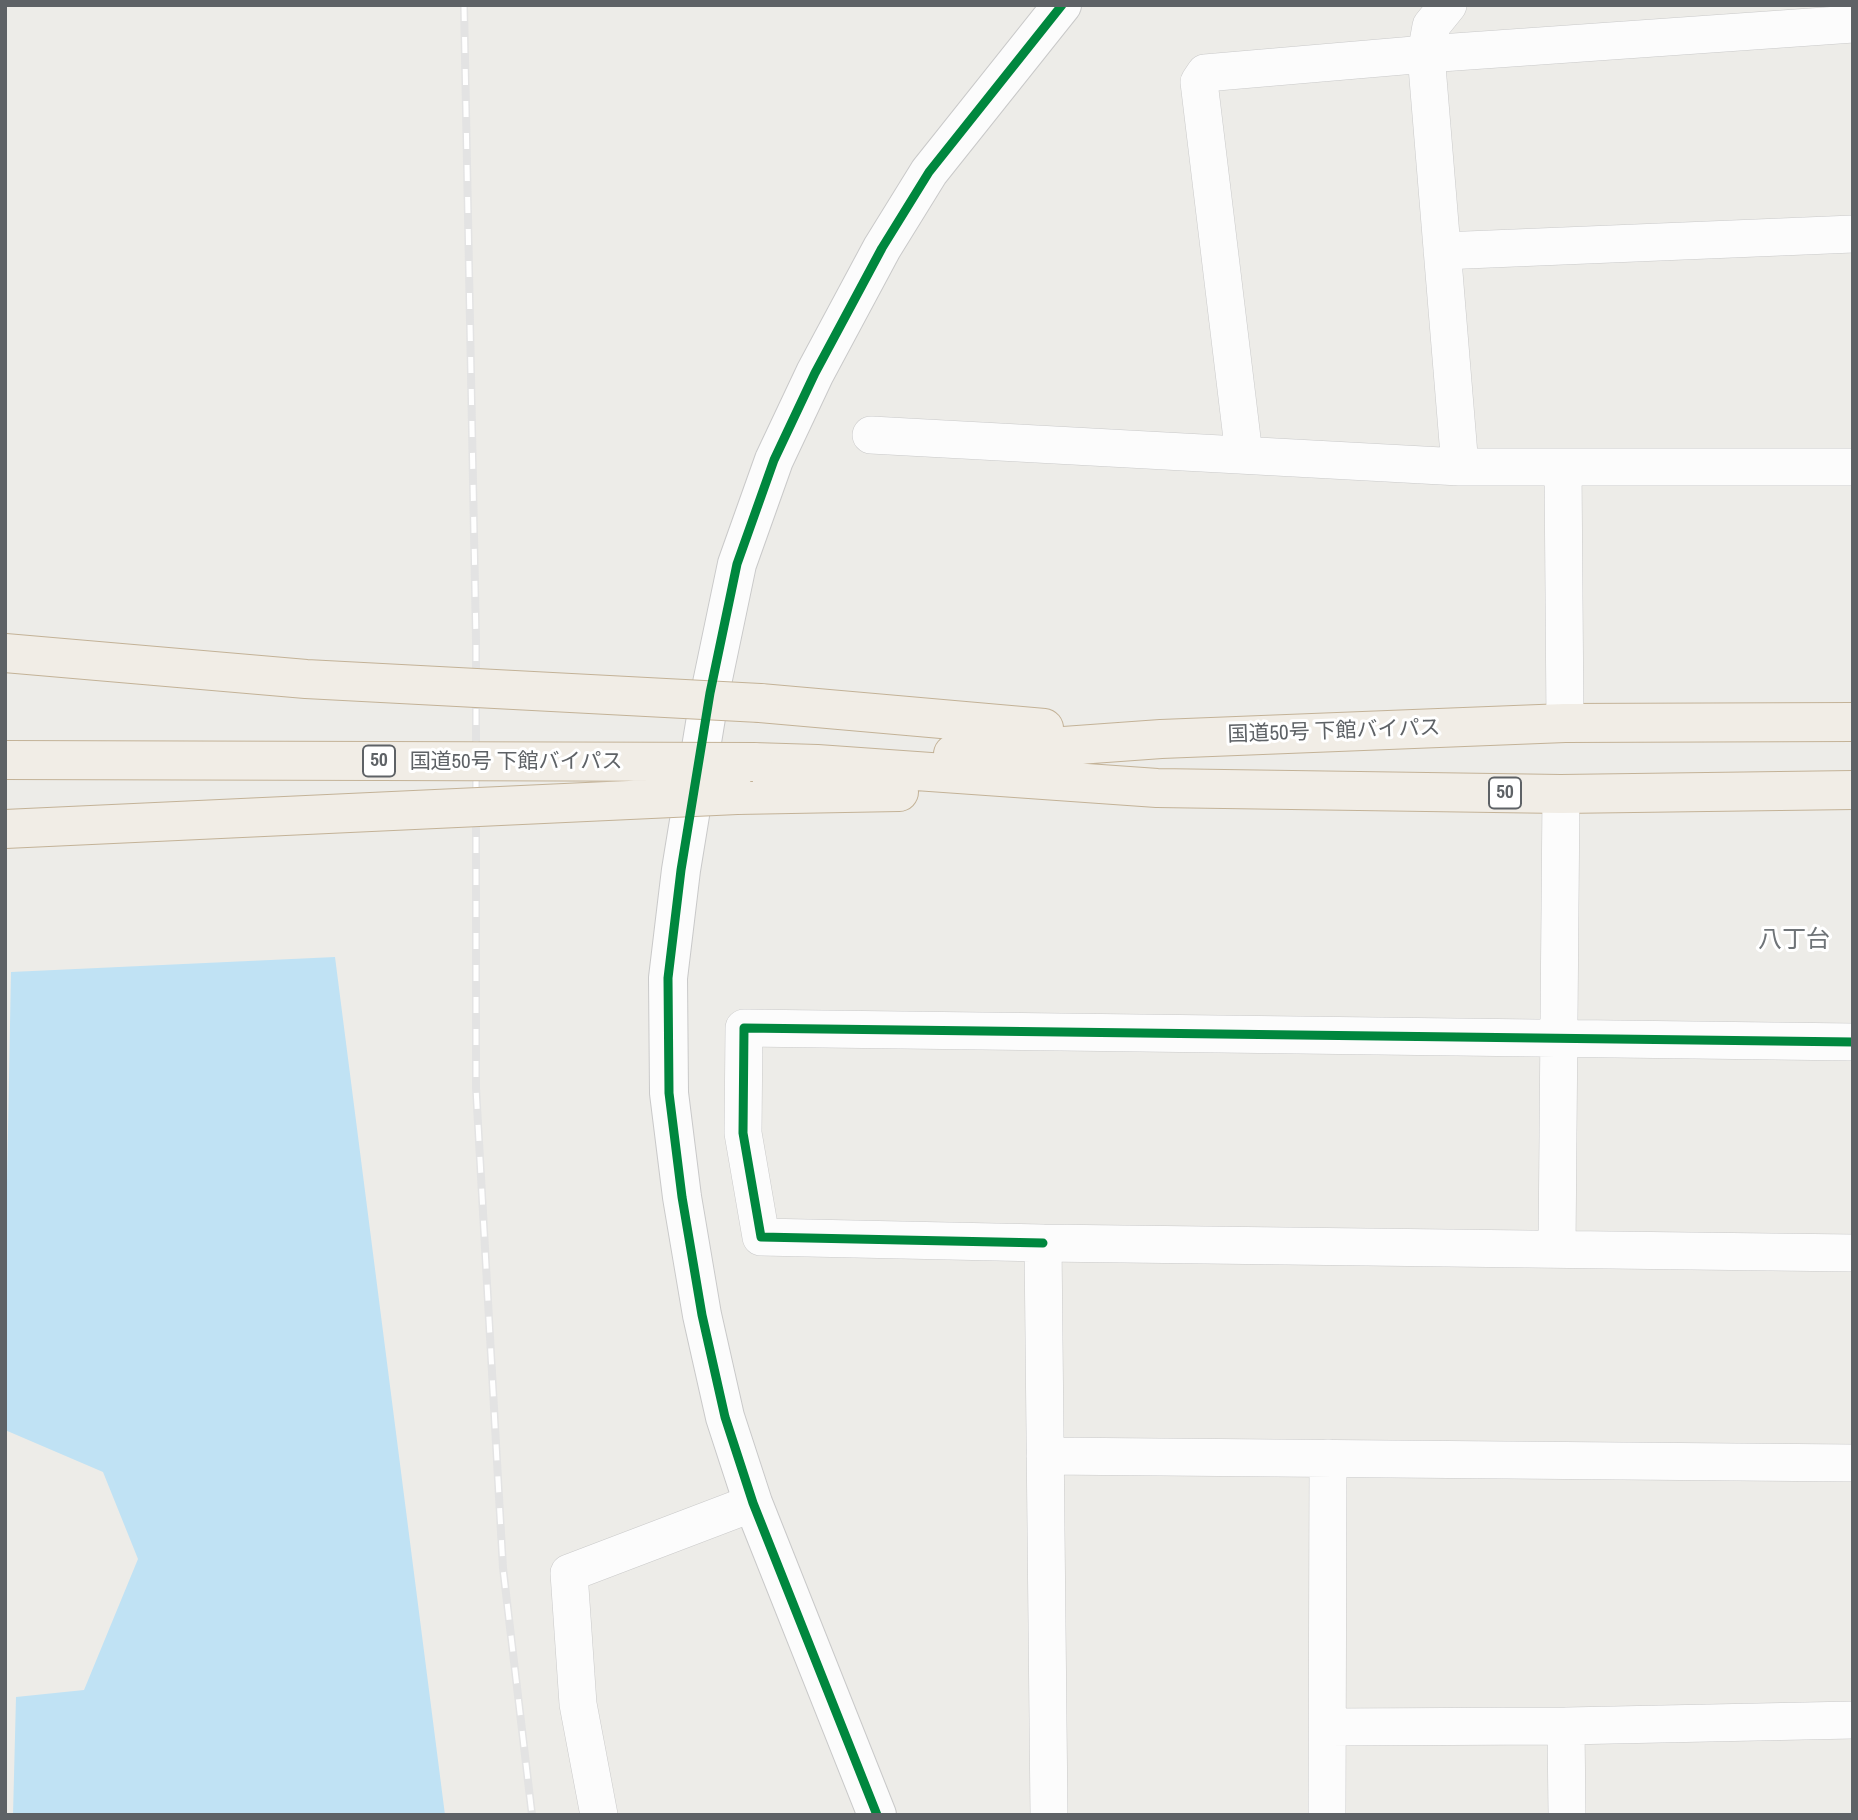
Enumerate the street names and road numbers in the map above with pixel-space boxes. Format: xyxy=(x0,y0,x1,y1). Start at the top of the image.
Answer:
street label: 国道50号 下館バイパス xyxy=(1227,716,1441,748)
road number: 50 xyxy=(363,746,395,776)
street label: 国道50号 下館バイパス xyxy=(410,749,622,775)
road number: 50 xyxy=(1489,778,1521,808)

